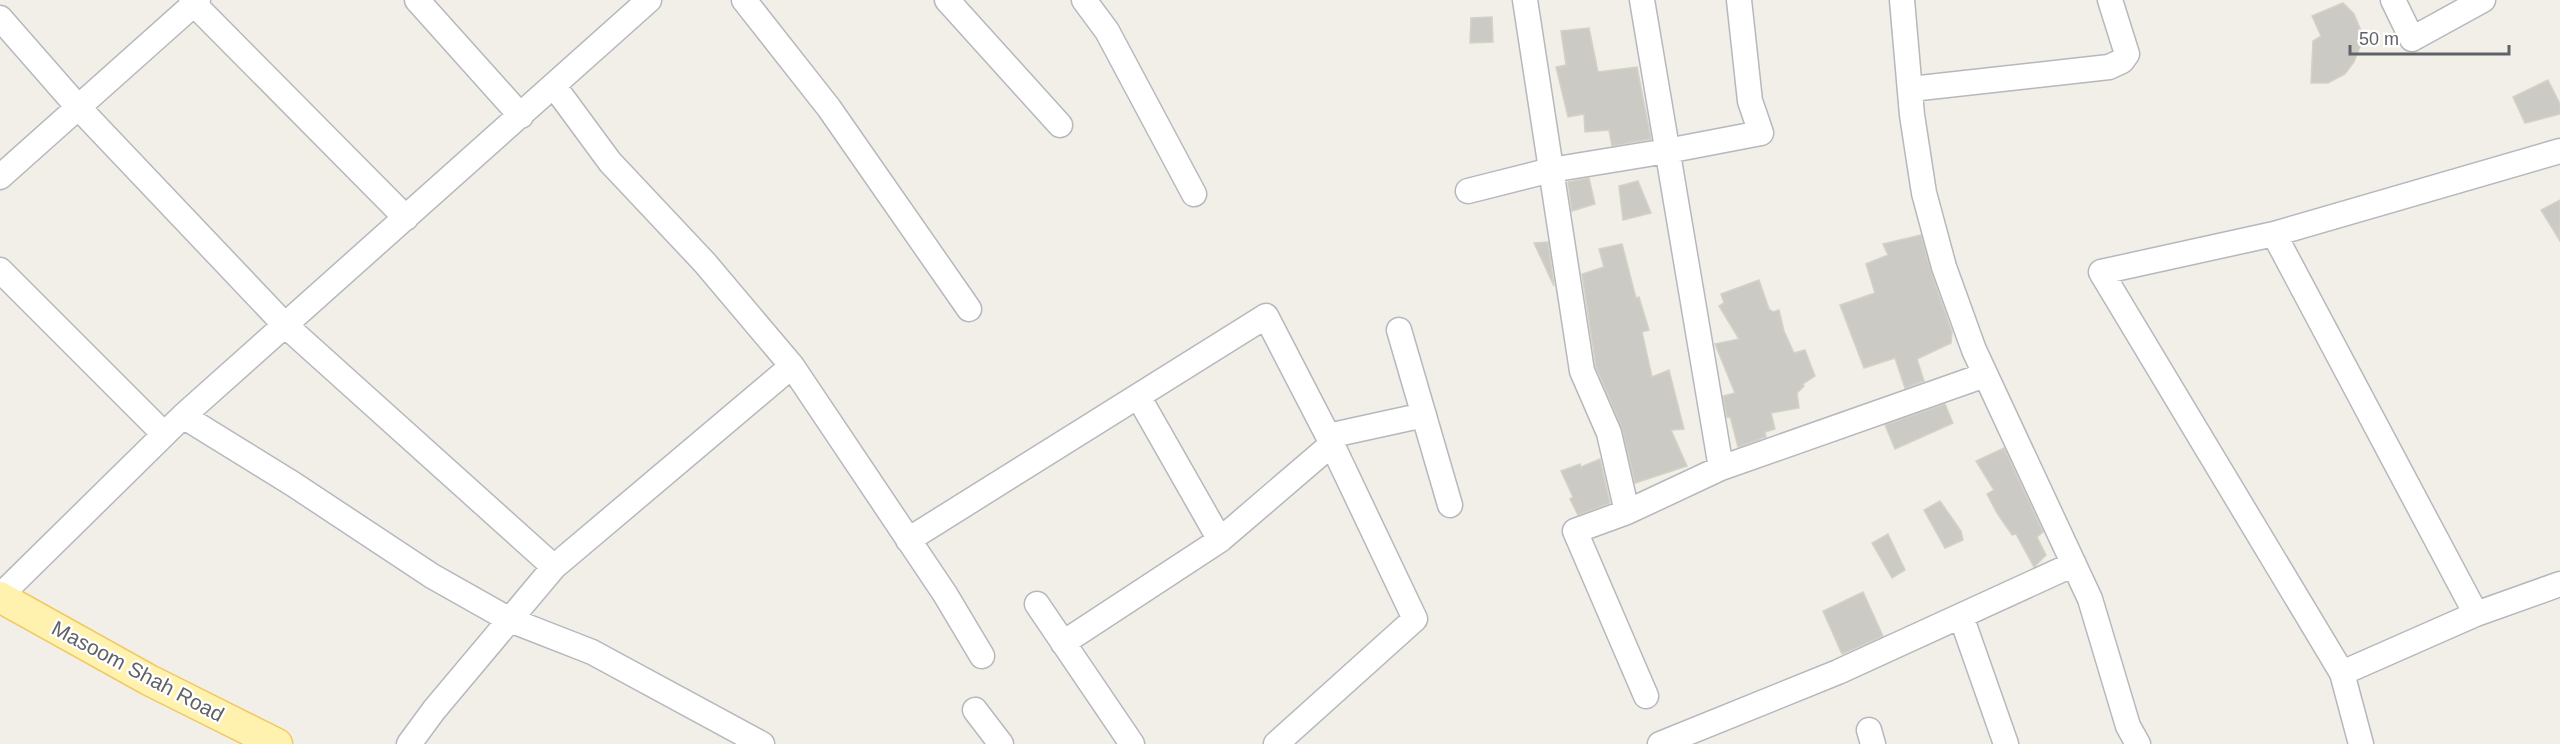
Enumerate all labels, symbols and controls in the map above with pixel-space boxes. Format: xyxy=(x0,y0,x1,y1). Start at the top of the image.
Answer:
scale bar xyxy=(2350,18,2509,56)
text: 50 m xyxy=(2359,29,2399,49)
street label: Masoom Shah Road xyxy=(48,616,228,726)

